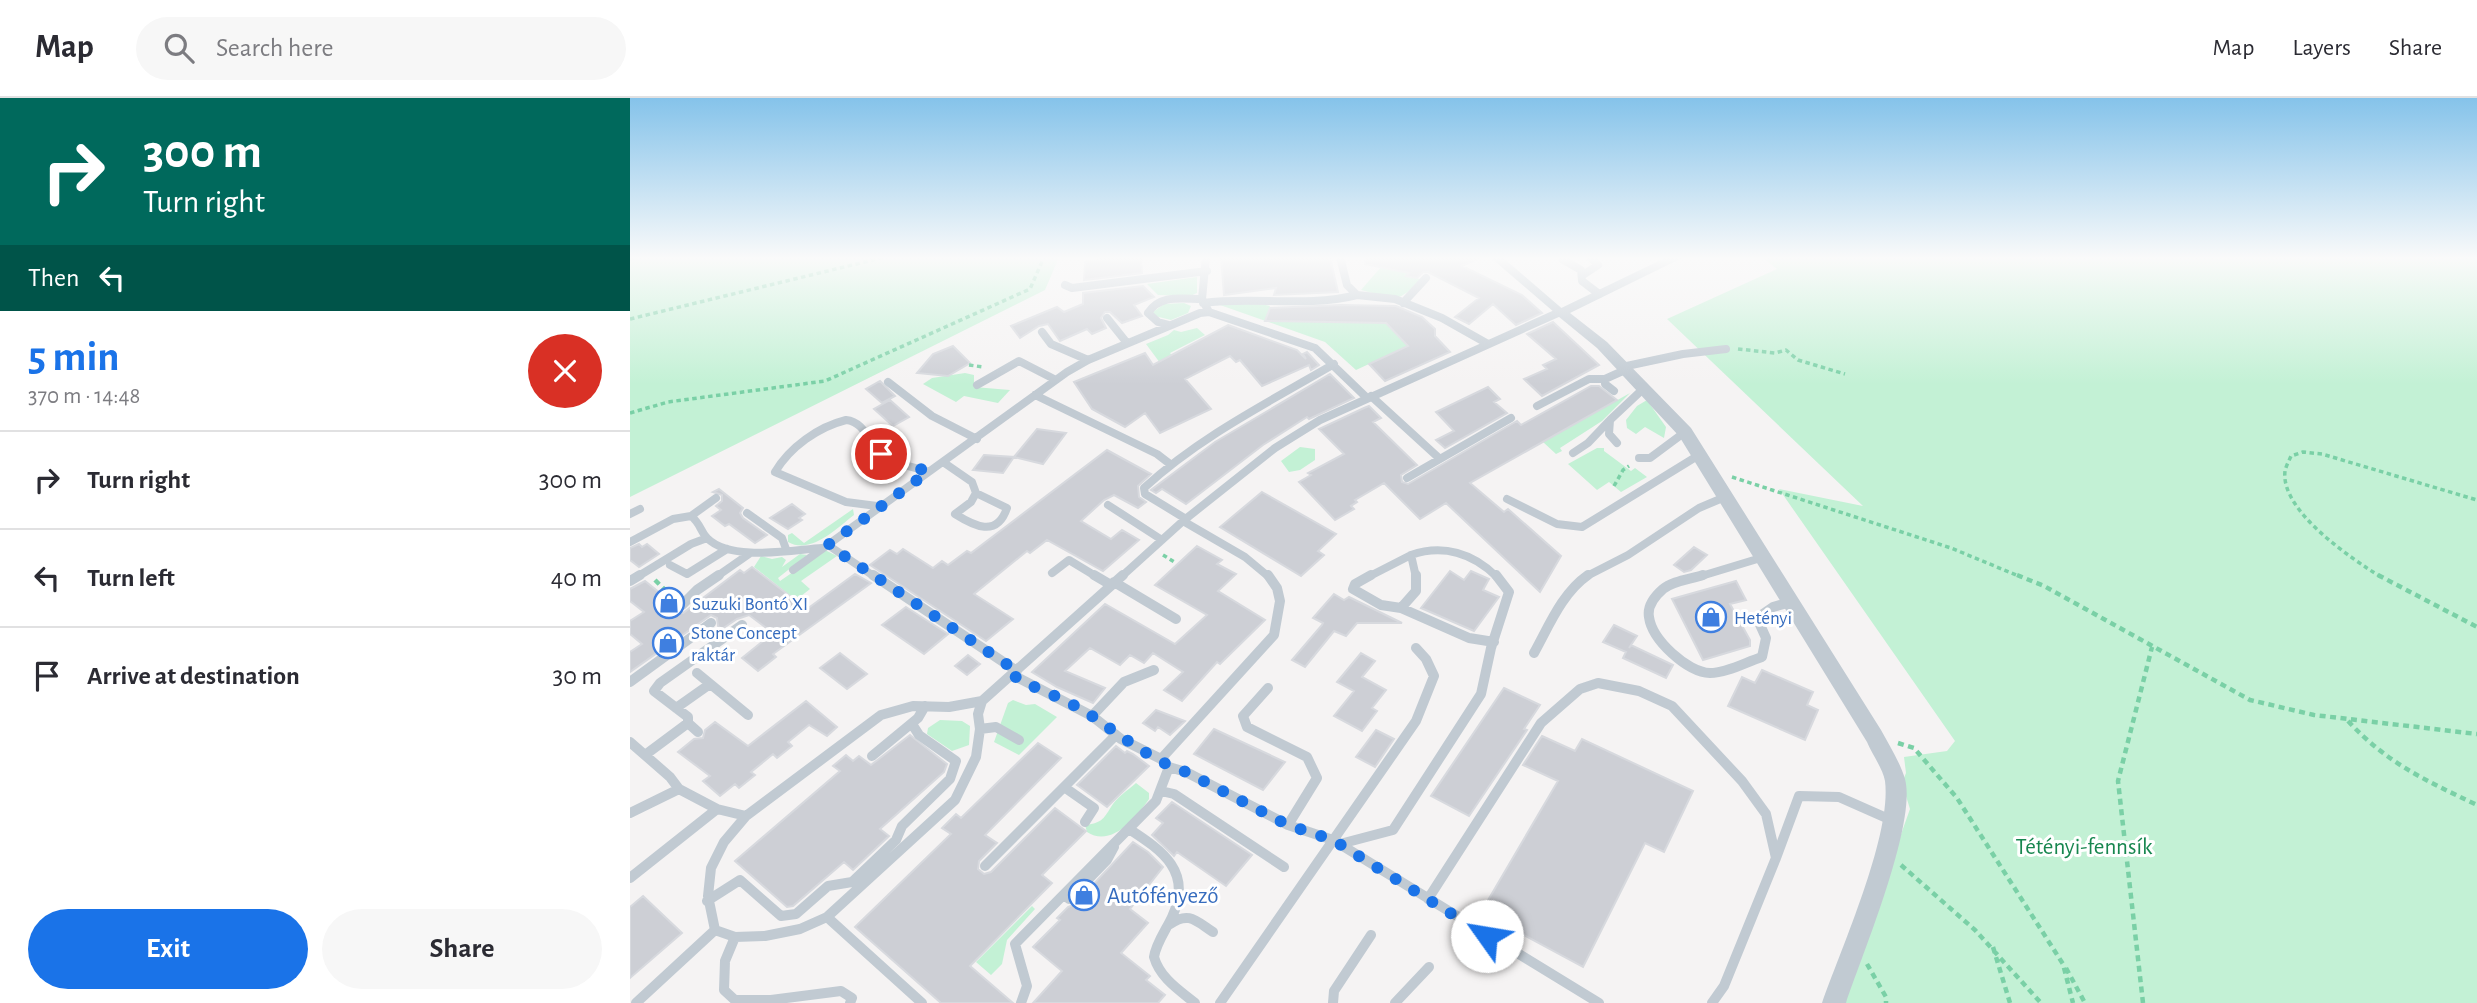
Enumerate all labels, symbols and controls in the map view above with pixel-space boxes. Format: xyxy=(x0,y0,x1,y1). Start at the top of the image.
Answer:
search box xyxy=(136,17,626,80)
icon: search xyxy=(160,29,198,67)
text: Map xyxy=(35,31,94,64)
text: Search here xyxy=(216,35,334,61)
text: Map xyxy=(2212,36,2254,60)
text: Layers xyxy=(2292,36,2351,60)
text: Share xyxy=(2389,36,2442,60)
icon: right xyxy=(28,126,119,217)
text: 300 m xyxy=(143,128,262,177)
text: Turn right xyxy=(143,186,265,218)
icon: left xyxy=(93,259,131,297)
text: Then xyxy=(28,265,79,291)
button: close xyxy=(528,334,602,408)
text: 5 min xyxy=(28,336,120,378)
text: 370 m · 14:48 xyxy=(28,385,140,408)
pin xyxy=(851,424,911,484)
icon: arrive xyxy=(862,435,900,473)
icon: right xyxy=(28,461,66,499)
text: Turn right xyxy=(87,467,190,493)
text: 300 m xyxy=(539,467,602,493)
icon: left xyxy=(28,559,66,597)
text: Turn left xyxy=(87,565,175,591)
text: 40 m xyxy=(551,565,602,591)
shop icon: Suzuki Bontó XI xyxy=(652,586,686,620)
place label: Suzuki Bontó XI xyxy=(692,595,808,614)
shop icon: Hetényi xyxy=(1694,600,1728,634)
place label: Hetényi xyxy=(1734,609,1792,628)
place label: Stone Concept raktár xyxy=(691,624,797,665)
shop icon: Stone Concept raktár xyxy=(651,626,685,660)
icon: arrive xyxy=(28,657,66,695)
text: Arrive at destination xyxy=(87,663,300,689)
text: 30 m xyxy=(552,663,602,689)
park label: Tétényi-fennsík xyxy=(2015,836,2153,859)
shop icon: Autófényező xyxy=(1067,878,1101,912)
place label: Autófényező xyxy=(1107,885,1219,908)
position arrow xyxy=(1450,899,1524,973)
button: Exit xyxy=(28,909,308,989)
button: Share xyxy=(322,909,602,989)

